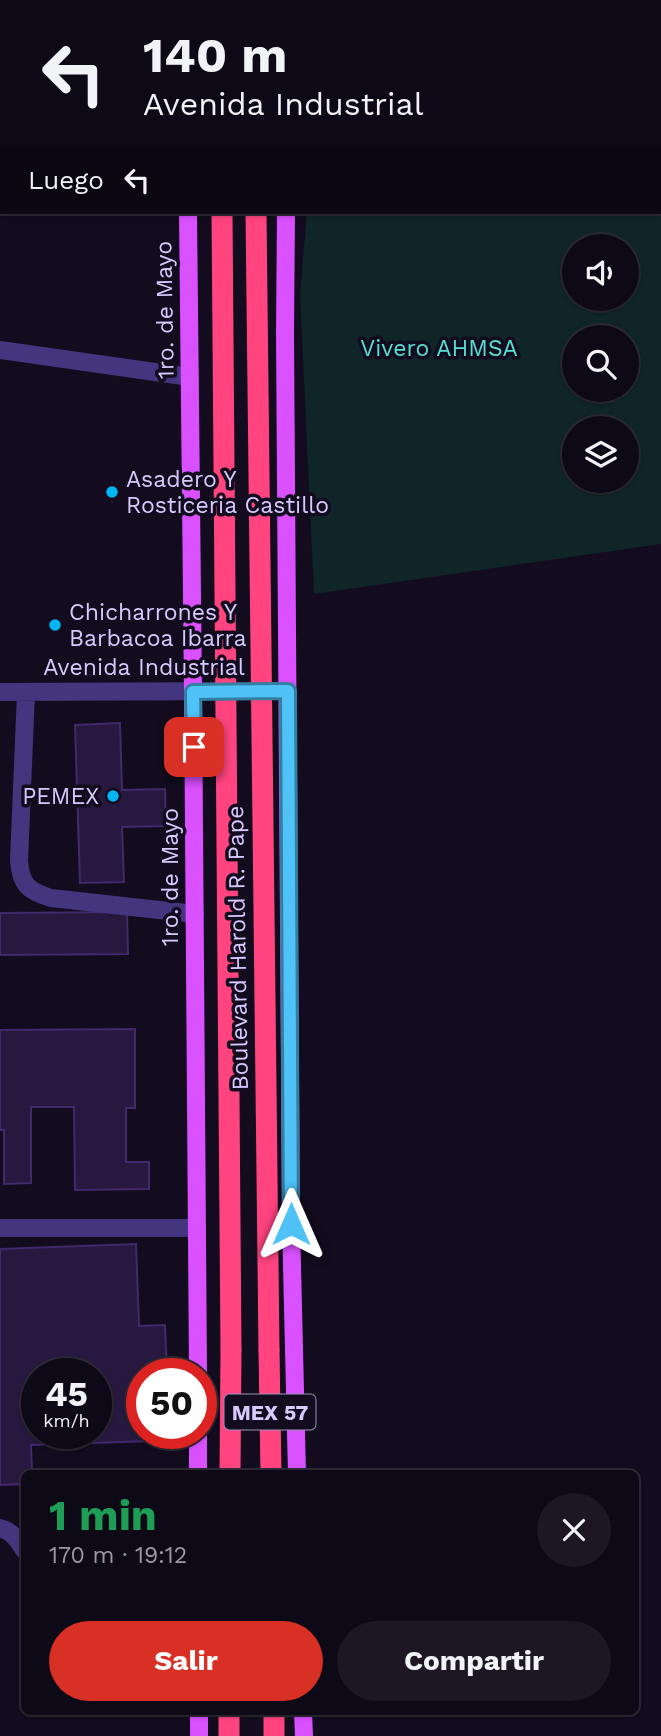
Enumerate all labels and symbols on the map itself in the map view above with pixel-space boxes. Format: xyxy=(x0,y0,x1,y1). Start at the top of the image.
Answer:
street label: 1ro. de Mayo xyxy=(150,241,180,379)
park label: Vivero AHMSA xyxy=(360,335,518,362)
place label: Asadero Y Rosticeria Castillo xyxy=(126,466,329,519)
marker: Asadero Y Rosticeria Castillo xyxy=(104,484,120,500)
place label: Chicharrones Y Barbacoa Ibarra xyxy=(69,599,246,652)
marker: Chicharrones Y Barbacoa Ibarra xyxy=(47,617,63,633)
street label: Avenida Industrial xyxy=(43,654,245,681)
pin xyxy=(164,717,224,777)
place label: PEMEX xyxy=(22,783,99,810)
marker: PEMEX xyxy=(105,788,121,804)
street label: Boulevard Harold R. Pape xyxy=(222,805,254,1091)
street label: 1ro. de Mayo xyxy=(157,808,184,946)
position arrow xyxy=(254,1187,328,1261)
speed limit sign: 50 xyxy=(126,1358,217,1449)
road number: MEX 57 xyxy=(224,1394,316,1430)

